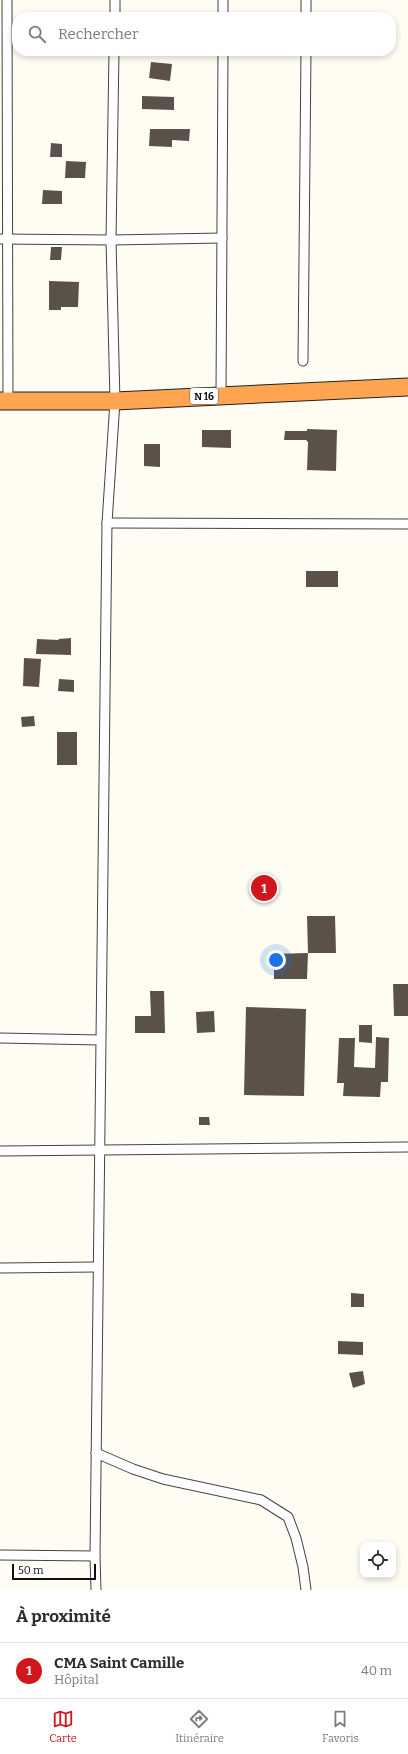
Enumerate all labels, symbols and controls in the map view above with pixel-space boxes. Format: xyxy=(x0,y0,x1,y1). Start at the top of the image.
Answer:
search box xyxy=(12,12,396,56)
icon: search xyxy=(26,23,48,45)
text: Rechercher xyxy=(58,25,139,43)
road number: N 16 xyxy=(190,388,218,404)
pin: 1 xyxy=(251,873,277,903)
your location xyxy=(266,950,286,970)
map controls xyxy=(360,1542,396,1578)
button: locate xyxy=(360,1542,396,1578)
scale bar xyxy=(12,1562,96,1581)
text: 50 m xyxy=(18,1564,44,1577)
text: À proximité xyxy=(16,1606,111,1627)
text: CMA Saint Camille xyxy=(54,1654,184,1672)
text: 1 xyxy=(26,1663,32,1678)
text: 40 m xyxy=(361,1663,392,1678)
text: Hôpital xyxy=(54,1672,99,1687)
tab: Carte xyxy=(49,1708,77,1745)
tab: Itinéraire xyxy=(175,1708,224,1745)
tab: Favoris xyxy=(322,1708,359,1745)

